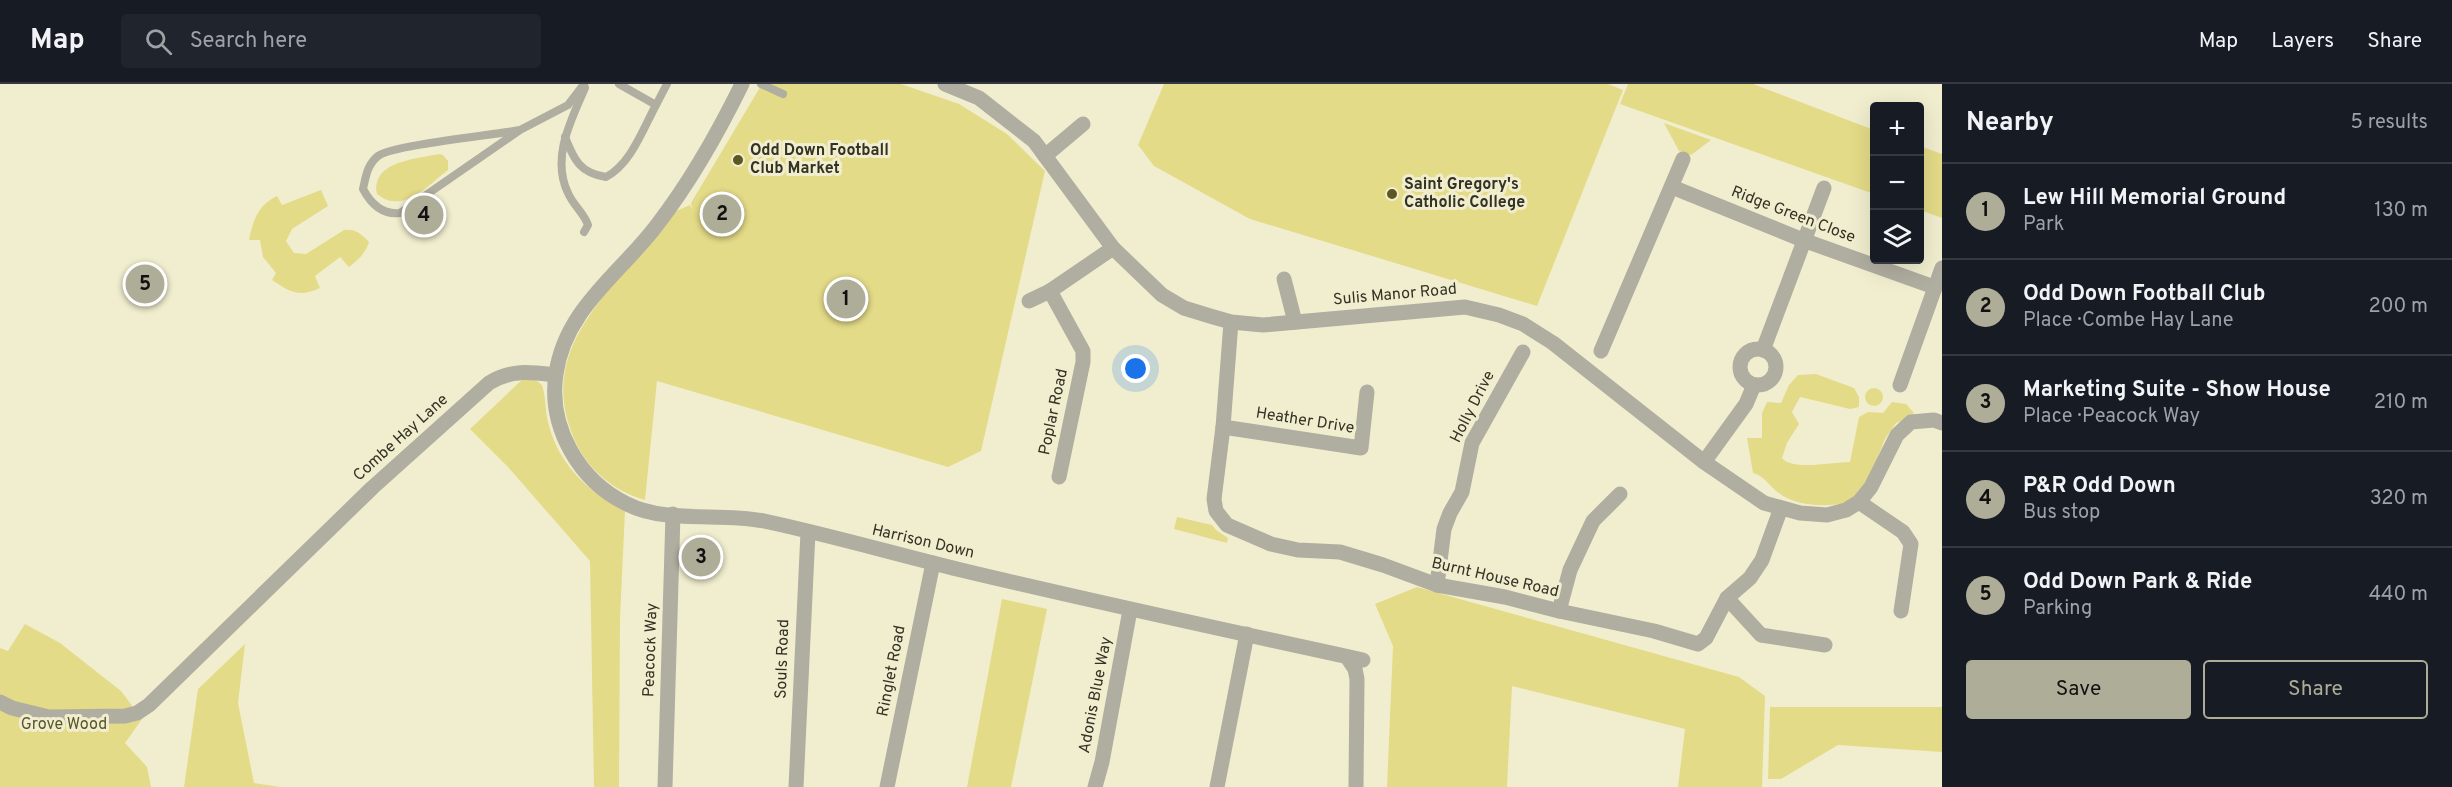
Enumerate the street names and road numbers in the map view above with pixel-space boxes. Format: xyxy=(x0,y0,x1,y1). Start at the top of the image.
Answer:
street label: Ridge Green Close xyxy=(1728,182,1858,248)
street label: Sulis Manor Road xyxy=(1332,280,1458,310)
street label: Poplar Road xyxy=(1035,367,1073,457)
street label: Holly Drive xyxy=(1446,367,1500,447)
street label: Combe Hay Lane xyxy=(349,390,453,486)
street label: Heather Drive xyxy=(1254,403,1356,439)
street label: Harrison Down xyxy=(870,520,976,564)
street label: Burnt House Road xyxy=(1429,554,1561,602)
street label: Peacock Way xyxy=(639,602,663,698)
street label: Souls Road xyxy=(772,619,794,699)
street label: Ringlet Road xyxy=(873,624,911,718)
street label: Adonis Blue Way xyxy=(1075,635,1117,755)

